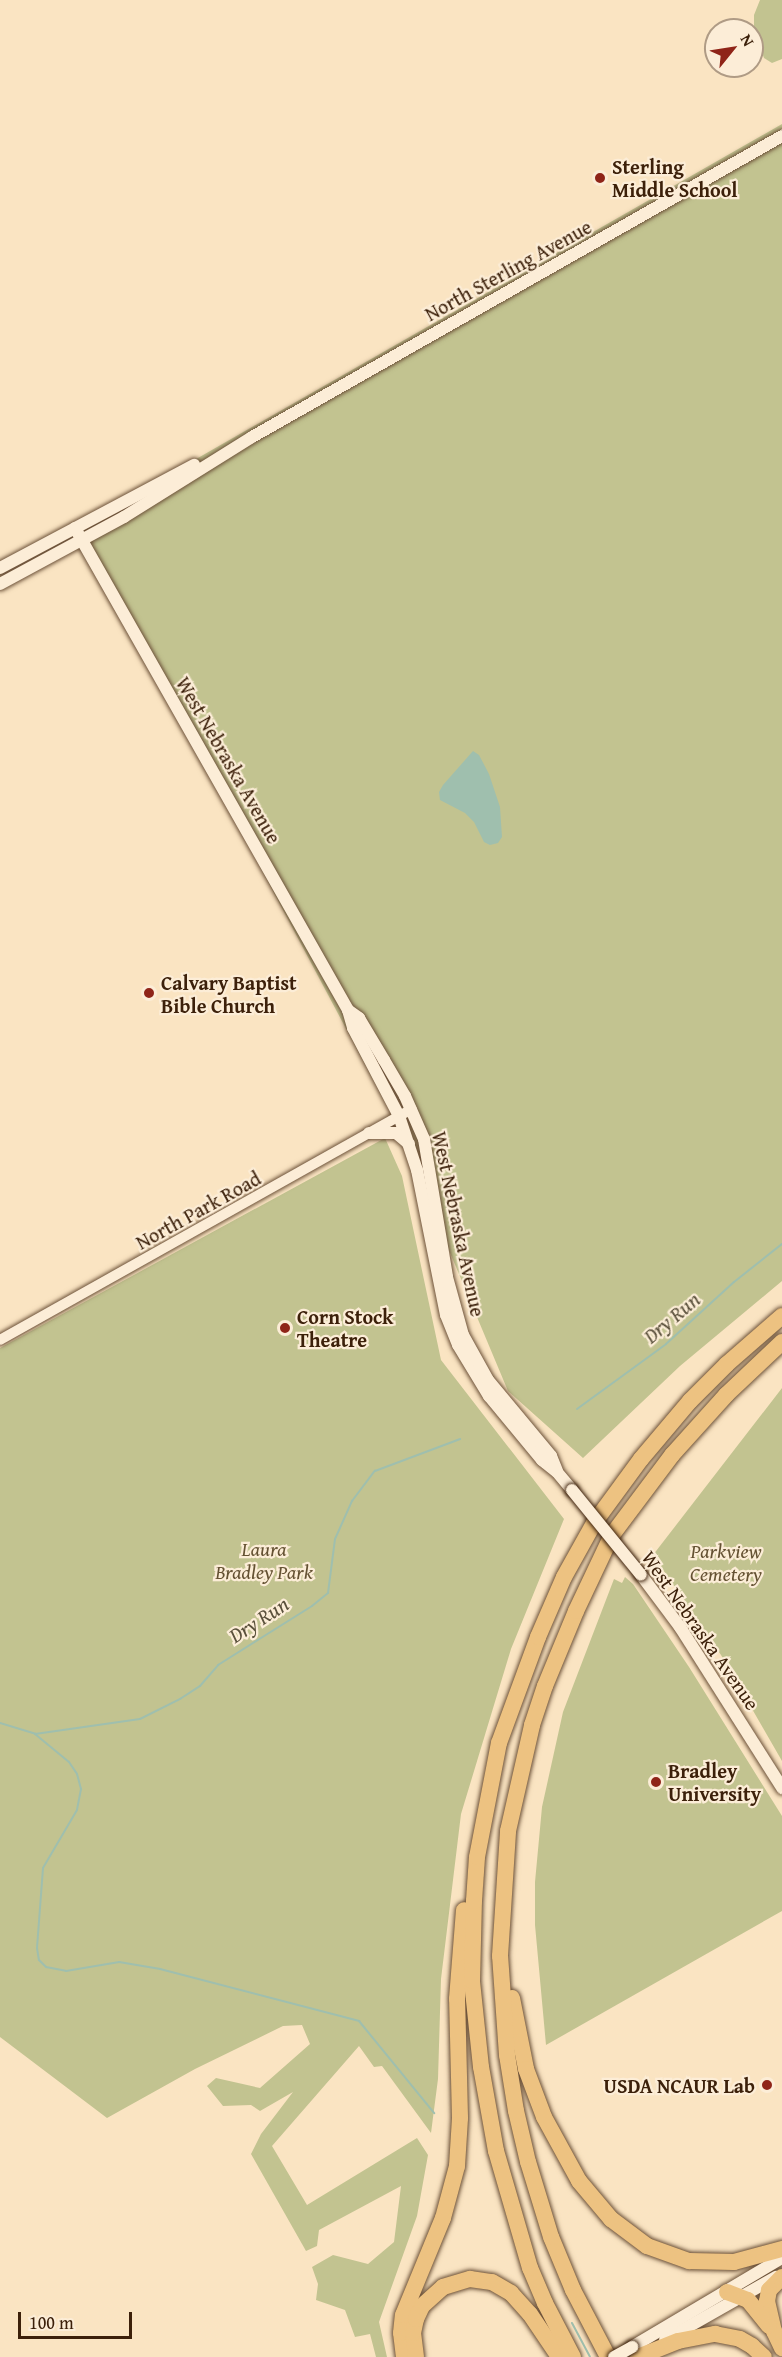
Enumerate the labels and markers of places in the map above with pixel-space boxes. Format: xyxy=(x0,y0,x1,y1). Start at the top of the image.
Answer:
place label: Sterling Middle School xyxy=(612,154,738,201)
marker: Sterling Middle School xyxy=(593,171,607,185)
place label: Calvary Baptist Bible Church xyxy=(161,970,297,1017)
marker: Calvary Baptist Bible Church xyxy=(142,986,156,1000)
place label: Corn Stock Theatre xyxy=(297,1304,393,1351)
marker: Corn Stock Theatre xyxy=(278,1321,292,1335)
place label: Bradley University xyxy=(668,1758,761,1805)
marker: Bradley University xyxy=(649,1775,663,1789)
place label: USDA NCAUR Lab xyxy=(603,2073,755,2097)
marker: USDA NCAUR Lab xyxy=(760,2078,774,2092)

